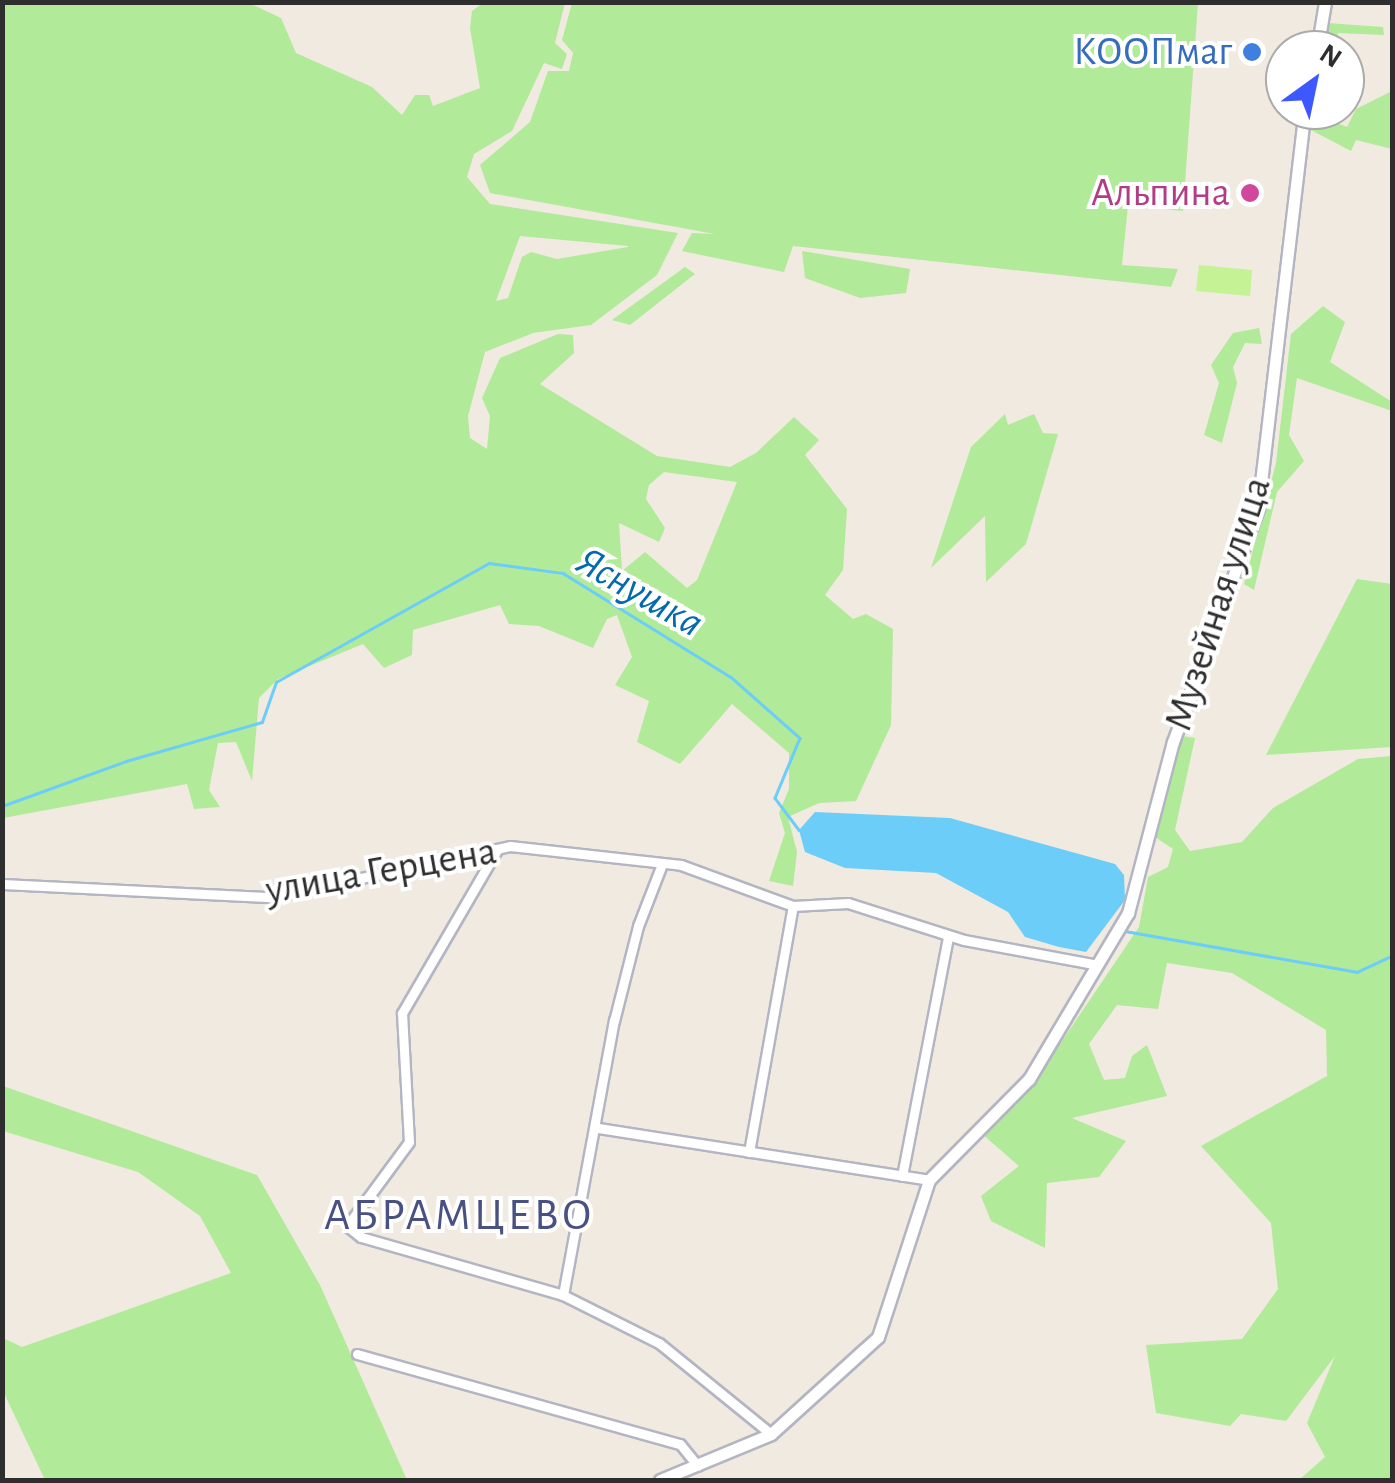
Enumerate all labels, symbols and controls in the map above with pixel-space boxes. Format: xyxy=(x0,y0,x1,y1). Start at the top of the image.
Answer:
place label: КООПмаг xyxy=(1073,28,1232,76)
north arrow xyxy=(1265,30,1365,130)
text: N xyxy=(1314,39,1346,74)
marker: КООПмаг xyxy=(1241,41,1263,63)
place label: Альпина xyxy=(1091,169,1230,217)
marker: Альпина xyxy=(1239,182,1261,204)
street label: Музейная улица xyxy=(1154,471,1282,737)
water label: Яснушка xyxy=(568,536,712,648)
street label: улица Герцена xyxy=(262,827,500,915)
district label: АБРАМЦЕВО xyxy=(324,1189,594,1243)

